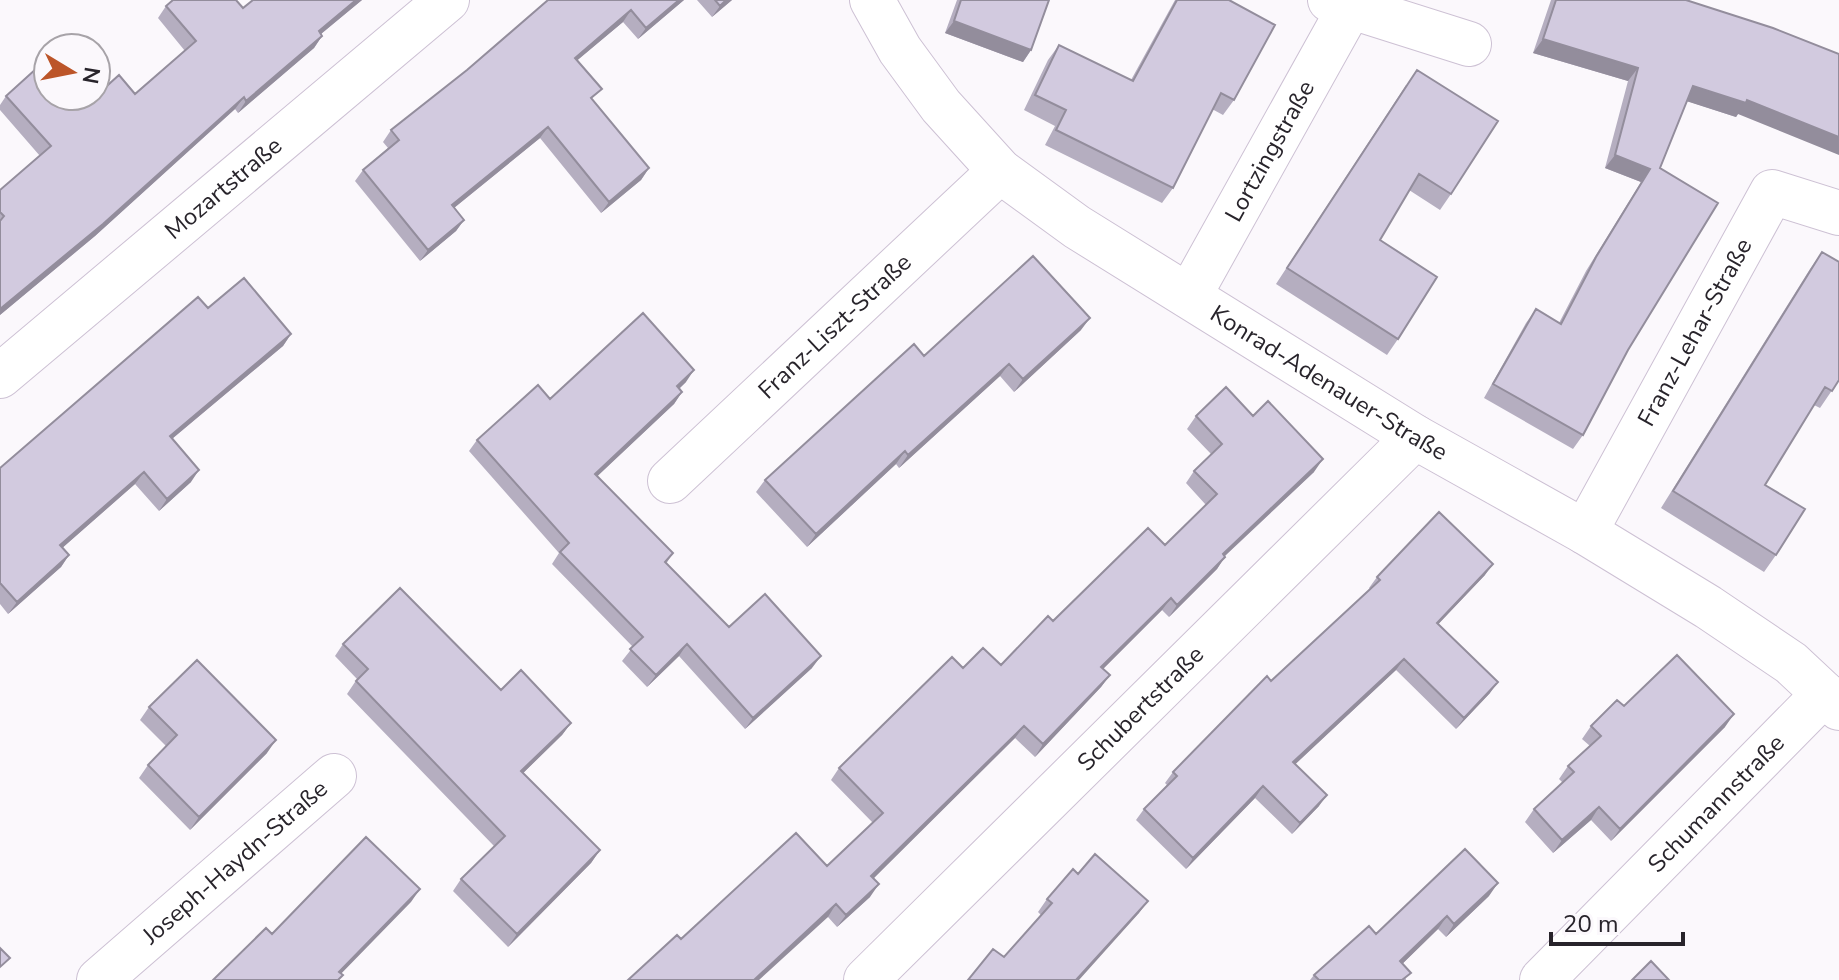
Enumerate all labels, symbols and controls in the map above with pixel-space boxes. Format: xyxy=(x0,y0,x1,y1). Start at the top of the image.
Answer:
north arrow xyxy=(32,32,112,112)
text: N xyxy=(75,65,107,86)
street label: Lortzingstraße xyxy=(1218,75,1322,227)
street label: Mozartstraße xyxy=(158,130,289,247)
street label: Franz-Lehar-Straße xyxy=(1630,233,1759,432)
street label: Franz-Liszt-Straße xyxy=(751,246,918,406)
street label: Konrad-Adenauer-Straße xyxy=(1204,298,1453,468)
street label: Schubertstraße xyxy=(1070,639,1211,778)
street label: Schumannstraße xyxy=(1641,727,1791,880)
street label: Joseph-Haydn-Straße xyxy=(135,773,334,952)
scale bar xyxy=(1551,896,1683,946)
text: 20 m xyxy=(1563,908,1619,940)

